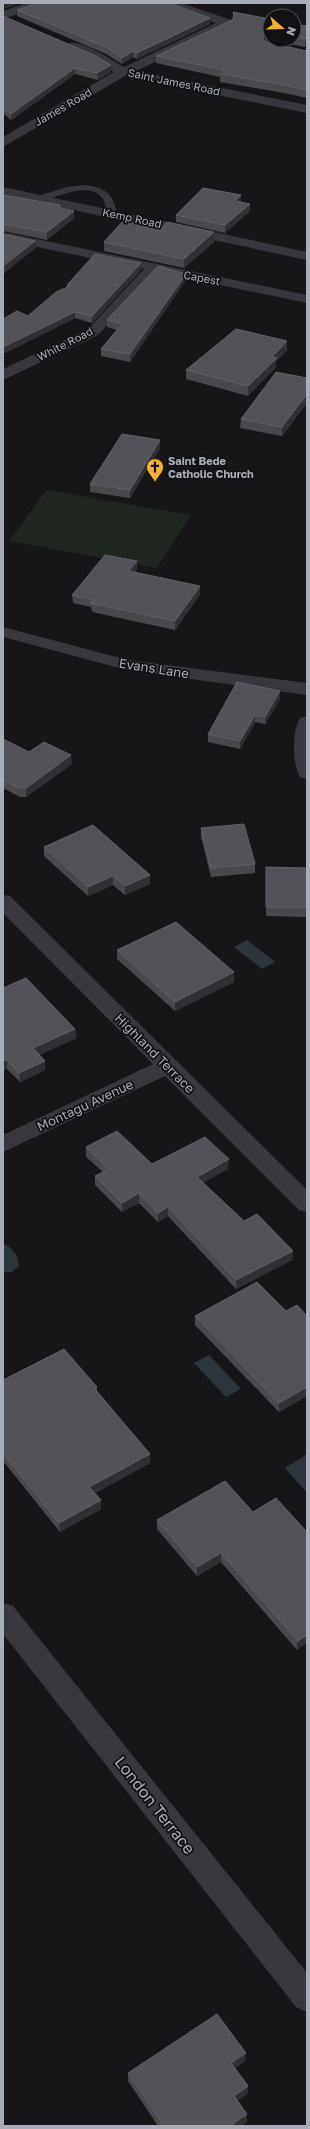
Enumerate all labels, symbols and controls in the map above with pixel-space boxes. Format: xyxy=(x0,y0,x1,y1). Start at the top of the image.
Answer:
north arrow xyxy=(262,8,302,48)
text: N xyxy=(284,25,299,38)
street label: Saint James Road xyxy=(127,65,221,98)
street label: James Road xyxy=(32,85,94,128)
street label: Kemp Road xyxy=(101,205,163,230)
street label: Capest xyxy=(183,268,222,287)
street label: White Road xyxy=(35,324,95,363)
place label: Saint Bede Catholic Church xyxy=(168,454,254,480)
church icon: Saint Bede Catholic Church xyxy=(145,457,165,482)
street label: Evans Lane xyxy=(118,655,190,681)
street label: Highland Terrace xyxy=(112,1010,198,1096)
street label: Montagu Avenue xyxy=(34,1076,136,1134)
street label: London Terrace xyxy=(111,1752,199,1858)

